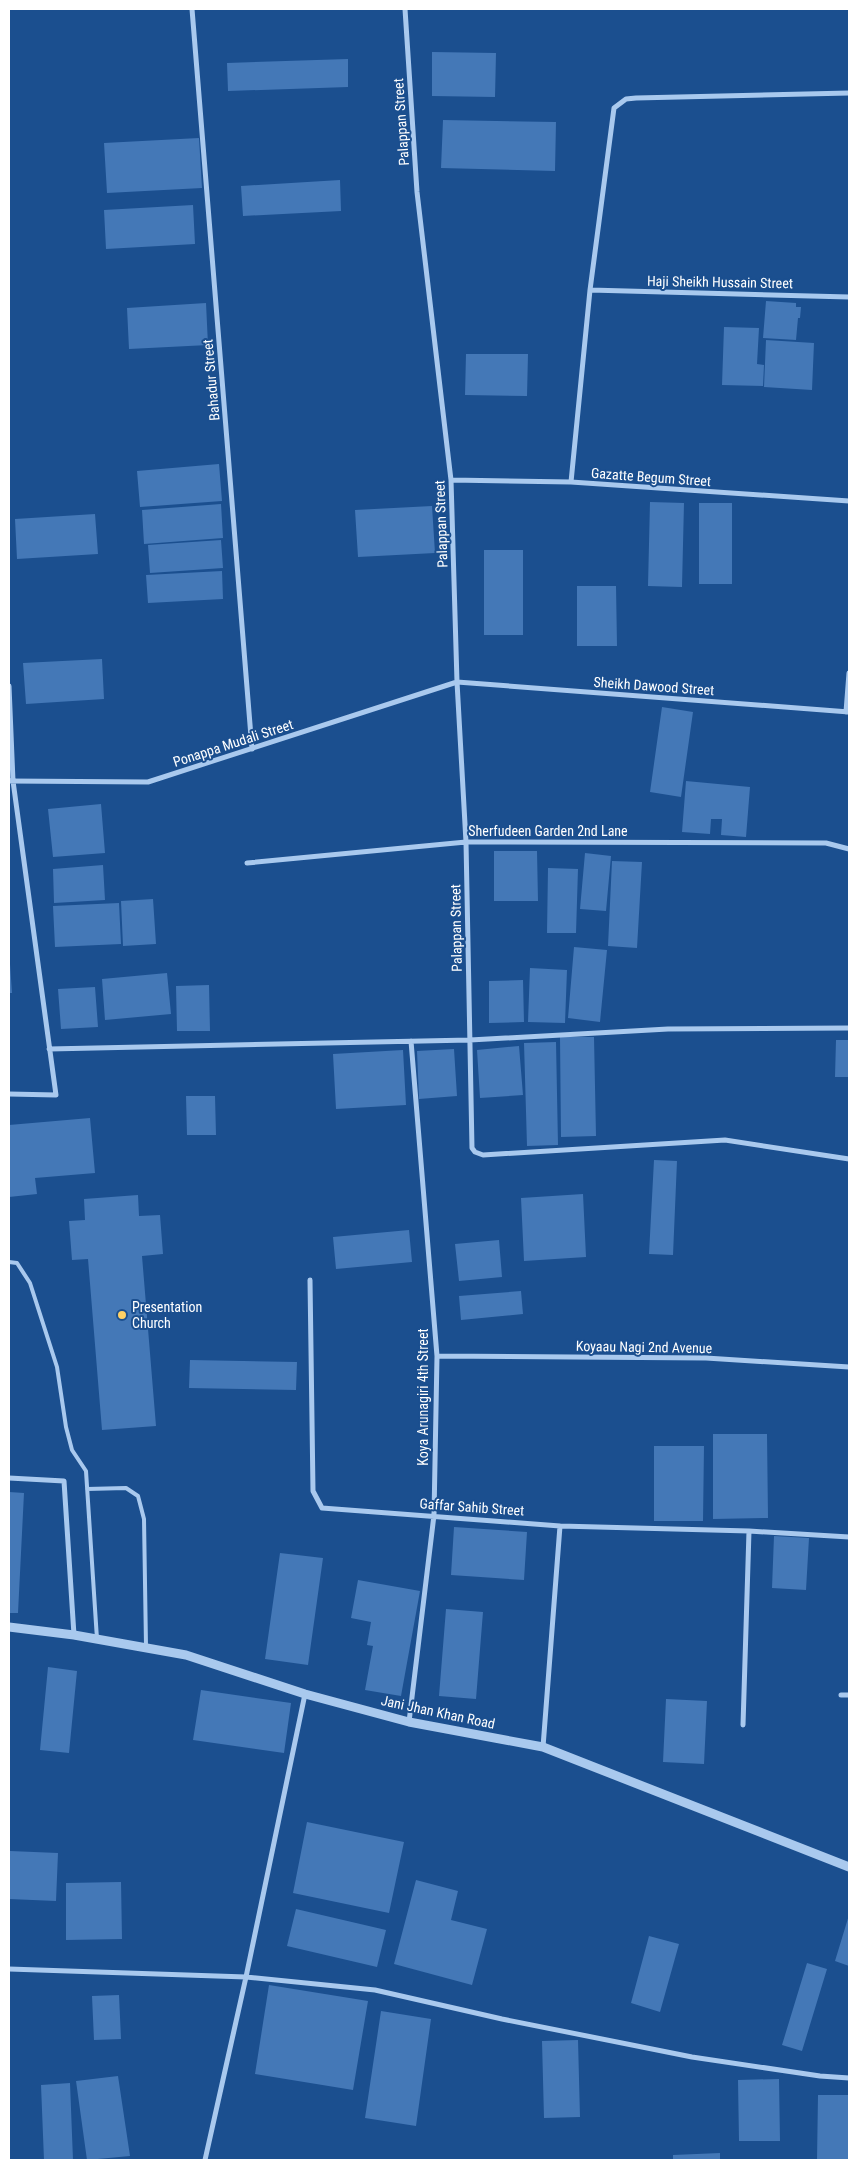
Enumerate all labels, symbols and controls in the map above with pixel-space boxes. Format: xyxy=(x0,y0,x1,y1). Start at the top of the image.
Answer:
street label: Palappan Street xyxy=(390,78,412,166)
street label: Haji Sheikh Hussain Street xyxy=(647,273,793,291)
street label: Bahadur Street xyxy=(199,339,223,421)
street label: Gazatte Begum Street xyxy=(590,465,712,489)
street label: Palappan Street xyxy=(431,480,451,568)
street label: Sheikh Dawood Street xyxy=(593,674,715,698)
street label: Ponappa Mudali Street xyxy=(171,716,295,770)
street label: Sherfudeen Garden 2nd Lane xyxy=(468,823,628,839)
street label: Palappan Street xyxy=(447,884,465,972)
place label: Presentation Church xyxy=(132,1299,202,1331)
marker: Presentation Church xyxy=(116,1309,128,1321)
street label: Koya Arunagiri 4th Street xyxy=(415,1328,431,1466)
street label: Koyaau Nagi 2nd Avenue xyxy=(576,1338,713,1356)
street label: Gaffar Sahib Street xyxy=(419,1495,525,1519)
street label: Jani Jhan Khan Road xyxy=(380,1692,496,1732)

